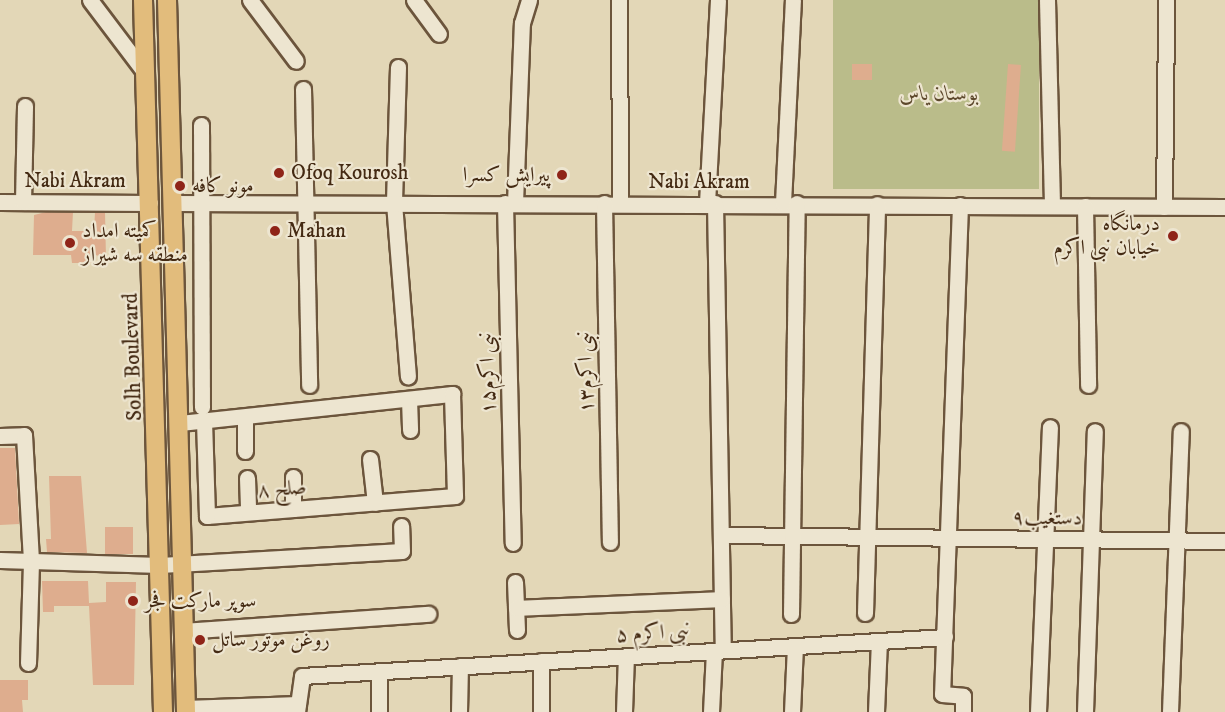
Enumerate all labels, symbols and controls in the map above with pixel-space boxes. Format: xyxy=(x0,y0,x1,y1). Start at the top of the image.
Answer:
park label: بوستان یاس xyxy=(899,81,979,107)
place label: Ofoq Kourosh xyxy=(291,160,409,186)
place label: پیرایش کسرا xyxy=(463,162,550,188)
marker: Ofoq Kourosh xyxy=(272,166,286,180)
street label: Nabi Akram xyxy=(24,168,126,194)
marker: پیرایش کسرا xyxy=(555,168,569,182)
street label: Nabi Akram xyxy=(648,169,750,195)
place label: مونو کافه xyxy=(192,173,254,199)
marker: مونو کافه xyxy=(173,179,187,193)
place label: درمانگاه خیابان نبی اکرم xyxy=(1053,211,1160,261)
place label: کمیته امداد منطقه سه شیراز xyxy=(82,218,188,268)
place label: Mahan xyxy=(287,218,346,244)
marker: Mahan xyxy=(268,224,282,238)
marker: درمانگاه خیابان نبی اکرم xyxy=(1164,227,1182,245)
marker: کمیته امداد منطقه سه شیراز xyxy=(63,236,77,250)
street label: Solh Boulevard xyxy=(118,293,148,421)
street label: نبی اکرم۱۳ xyxy=(573,331,599,413)
street label: نبی اکرم۱۵ xyxy=(475,332,501,414)
street label: ۸ صلح xyxy=(257,475,307,503)
street label: دستغیب۹ xyxy=(1012,505,1082,531)
place label: سوپر مارکت فجر xyxy=(145,588,257,614)
marker: سوپر مارکت فجر xyxy=(126,594,140,608)
street label: نبی اکرم ۵ xyxy=(615,618,691,648)
place label: روغن موتور ساتل xyxy=(212,627,330,653)
marker: روغن موتور ساتل xyxy=(193,633,207,647)

